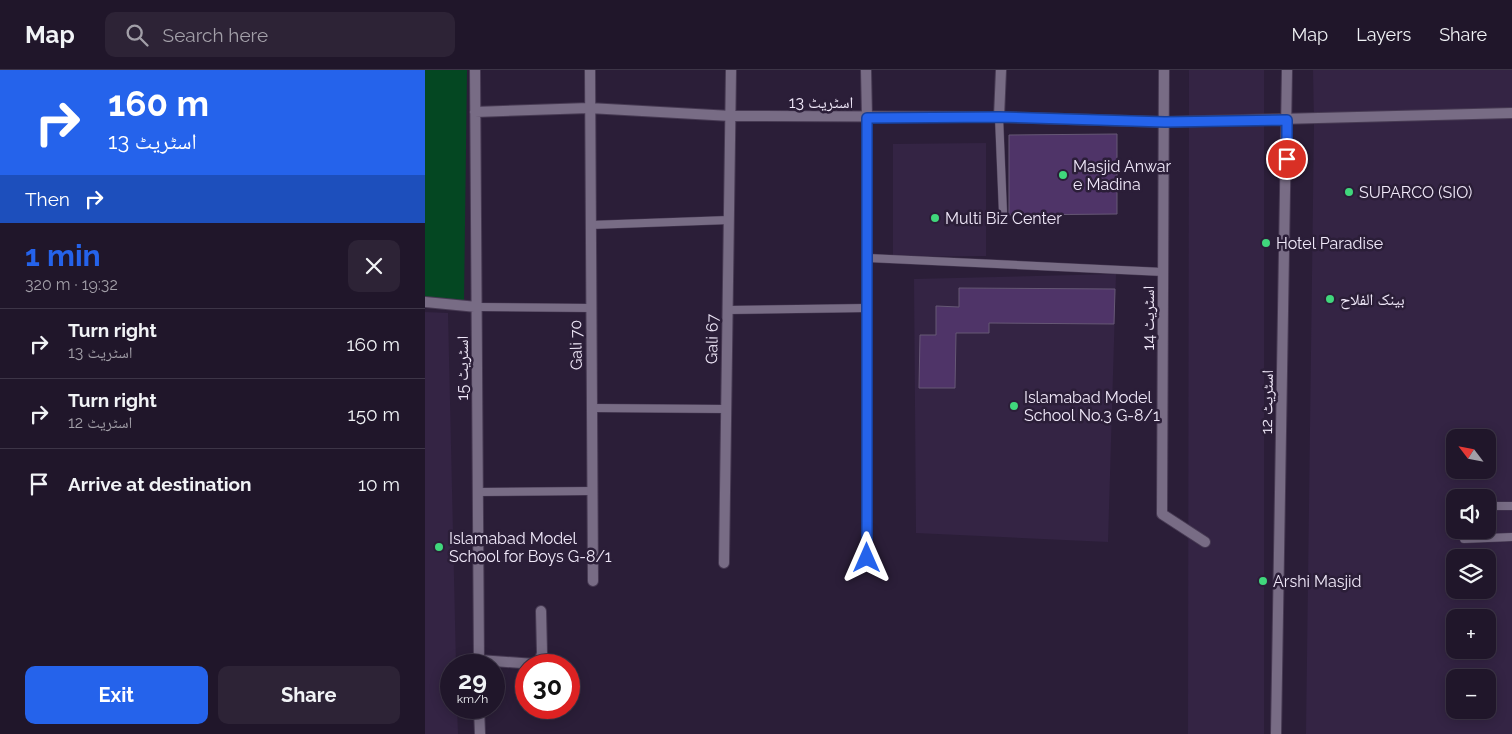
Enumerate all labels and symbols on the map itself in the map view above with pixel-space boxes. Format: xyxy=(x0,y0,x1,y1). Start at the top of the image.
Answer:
street label: اسٹریٹ 13 xyxy=(789,93,853,112)
pin xyxy=(1266,138,1308,180)
place label: Masjid Anwar e Madina xyxy=(1073,157,1172,194)
marker: Masjid Anwar e Madina xyxy=(1057,169,1069,181)
place label: SUPARCO (SIO) xyxy=(1359,183,1472,202)
marker: SUPARCO (SIO) xyxy=(1343,186,1355,198)
place label: Multi Biz Center xyxy=(945,209,1062,228)
marker: Multi Biz Center xyxy=(929,212,941,224)
place label: Hotel Paradise xyxy=(1276,234,1383,253)
marker: Hotel Paradise xyxy=(1260,237,1272,249)
street label: اسٹریٹ 14 xyxy=(1139,286,1158,350)
place label: بینک الفلاح xyxy=(1340,290,1405,310)
marker: بینک الفلاح xyxy=(1324,293,1336,305)
street label: Gali 67 xyxy=(702,313,722,364)
street label: Gali 70 xyxy=(566,320,586,370)
street label: اسٹریٹ 15 xyxy=(453,336,472,400)
street label: اسٹریٹ 12 xyxy=(1257,370,1277,434)
place label: Islamabad Model School No.3 G-8/1 xyxy=(1024,388,1160,425)
marker: Islamabad Model School No.3 G-8/1 xyxy=(1008,400,1020,412)
north arrow xyxy=(1446,429,1496,479)
place label: Islamabad Model School for Boys G-8/1 xyxy=(449,529,612,566)
position arrow xyxy=(840,531,892,583)
marker: Islamabad Model School for Boys G-8/1 xyxy=(433,541,445,553)
place label: Arshi Masjid xyxy=(1273,572,1362,591)
marker: Arshi Masjid xyxy=(1257,575,1269,587)
speed limit sign: 30 xyxy=(515,654,580,719)

